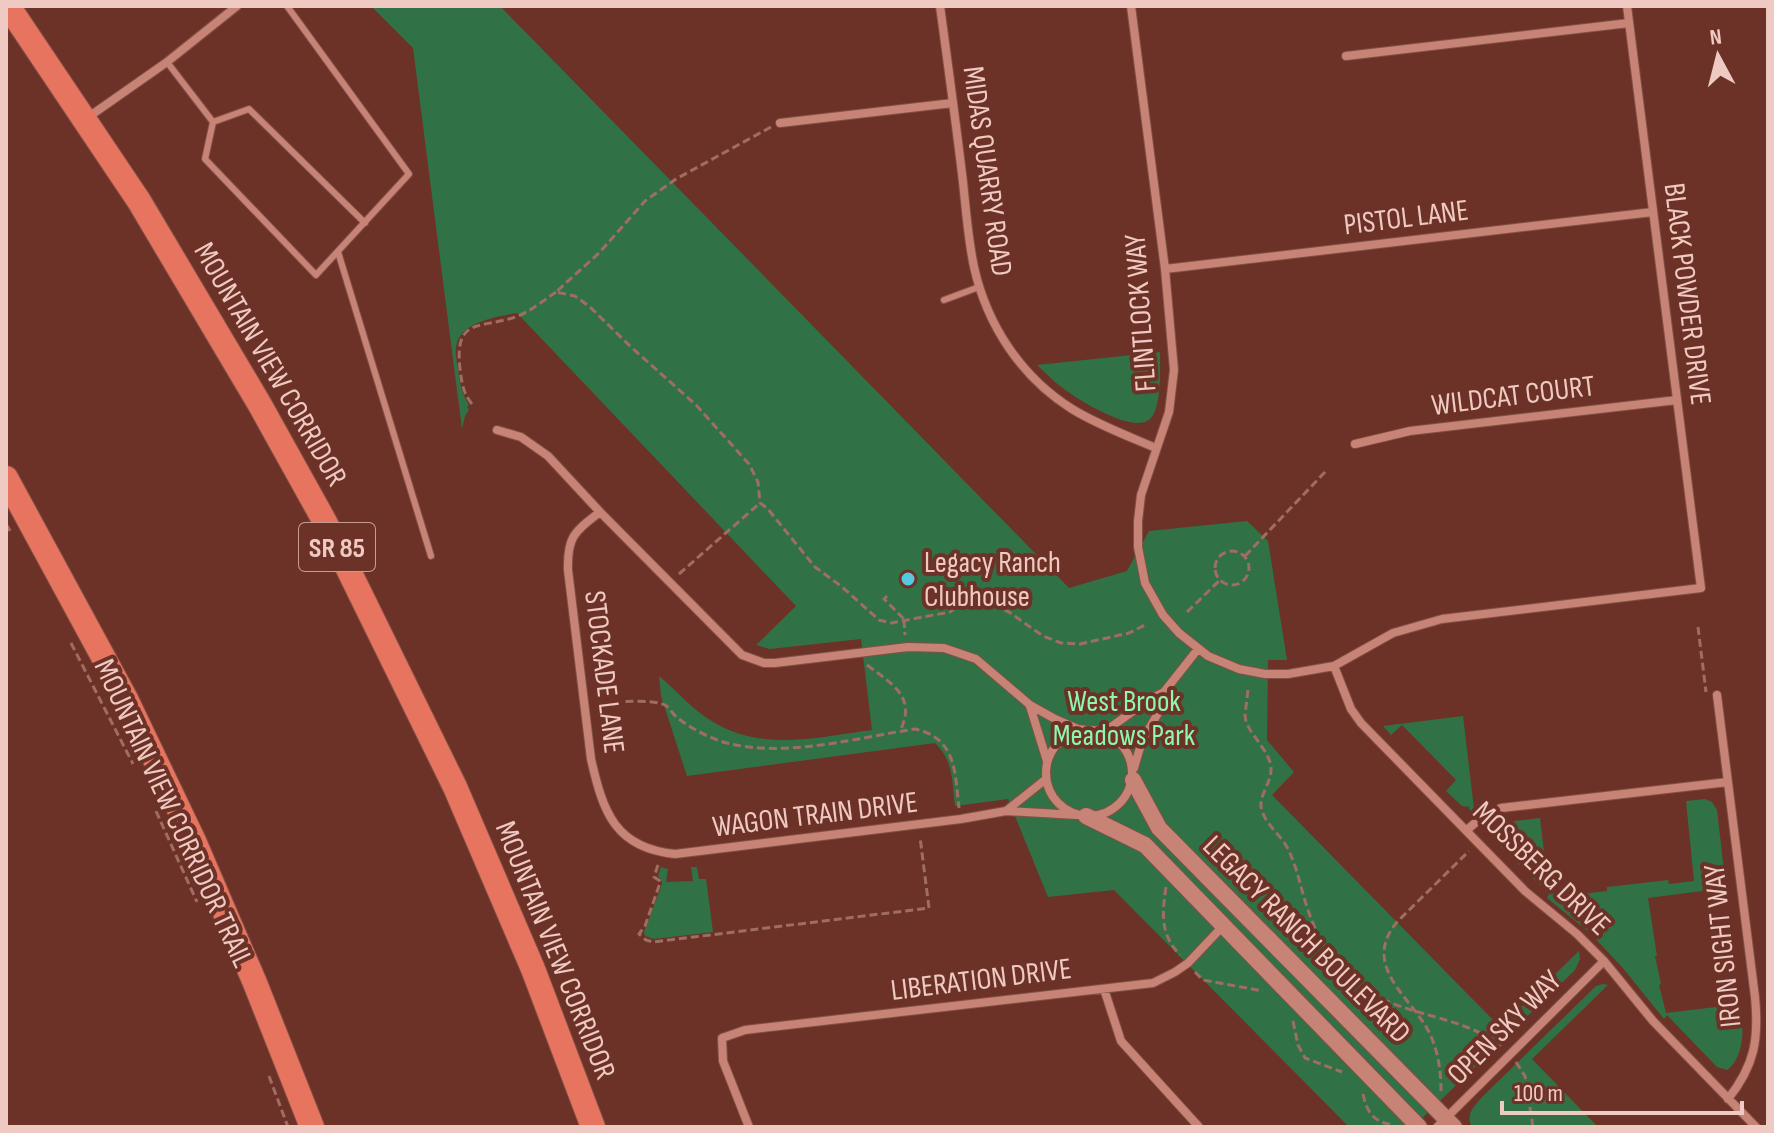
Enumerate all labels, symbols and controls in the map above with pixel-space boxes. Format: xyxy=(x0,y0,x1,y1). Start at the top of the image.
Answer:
north arrow xyxy=(1678,16,1758,96)
text: N xyxy=(1708,24,1723,52)
street label: MIDAS QUARRY ROAD xyxy=(954,64,1020,278)
street label: BLACK POWDER DRIVE xyxy=(1656,181,1718,407)
street label: PISTOL LANE xyxy=(1342,192,1471,244)
street label: FLINTLOCK WAY xyxy=(1118,233,1164,393)
street label: MOUNTAIN VIEW CORRIDOR xyxy=(186,236,355,493)
street label: WILDCAT COURT xyxy=(1429,368,1597,424)
road number: SR 85 xyxy=(299,523,375,571)
place label: Legacy Ranch Clubhouse xyxy=(924,545,1061,615)
marker: Legacy Ranch Clubhouse xyxy=(899,570,917,588)
street label: STOCKADE LANE xyxy=(576,589,632,756)
street label: MOUNTAIN VIEW CORRIDOR TRAIL xyxy=(86,654,260,973)
park label: West Brook Meadows Park xyxy=(1053,684,1196,754)
street label: WAGON TRAIN DRIVE xyxy=(710,785,920,845)
street label: MOSSBERG DRIVE xyxy=(1465,794,1618,943)
street label: MOUNTAIN VIEW CORRIDOR xyxy=(487,816,623,1085)
street label: LEGACY RANCH BOULEVARD xyxy=(1195,828,1418,1051)
street label: IRON SIGHT WAY xyxy=(1696,862,1749,1029)
street label: LIBERATION DRIVE xyxy=(889,951,1074,1009)
street label: OPEN SKY WAY xyxy=(1440,963,1570,1092)
scale bar xyxy=(1502,1065,1742,1115)
text: 100 m xyxy=(1514,1079,1563,1108)

